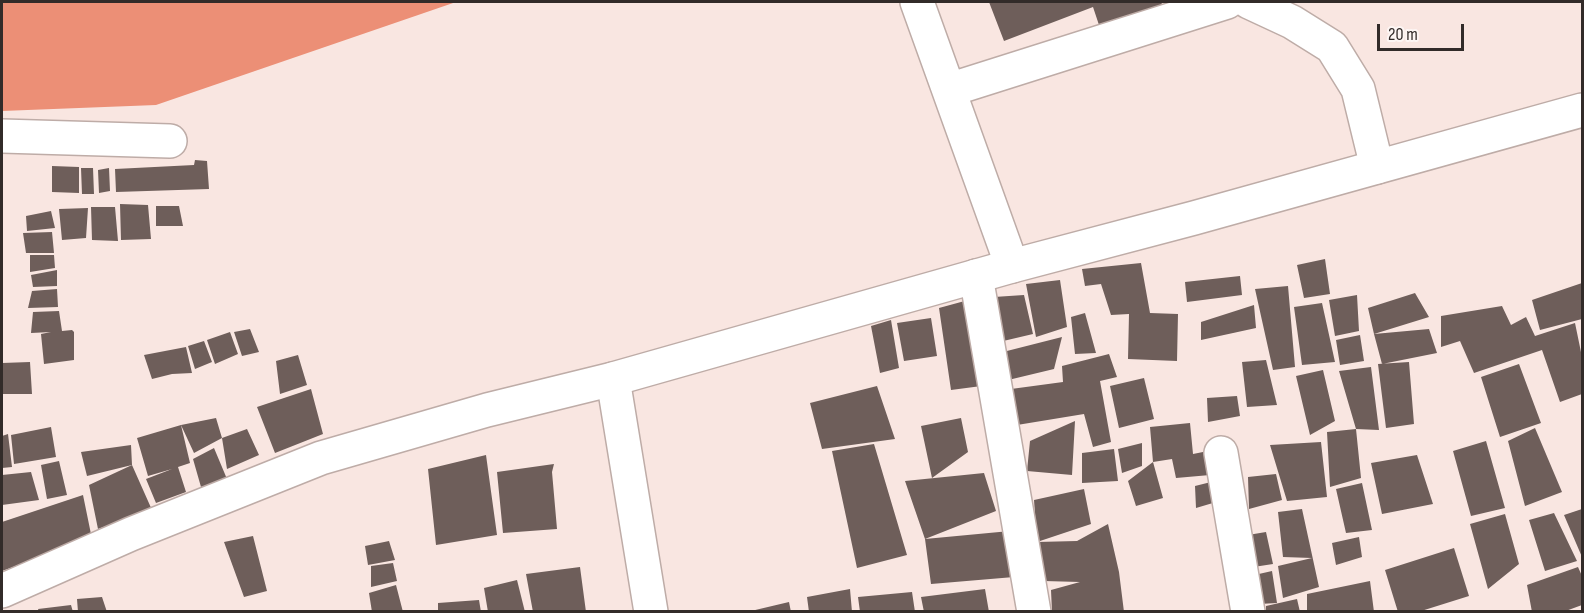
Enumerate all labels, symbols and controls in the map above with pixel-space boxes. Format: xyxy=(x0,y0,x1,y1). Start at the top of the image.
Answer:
scale bar xyxy=(1380,12,1467,50)
text: 20 m xyxy=(1388,24,1418,45)

